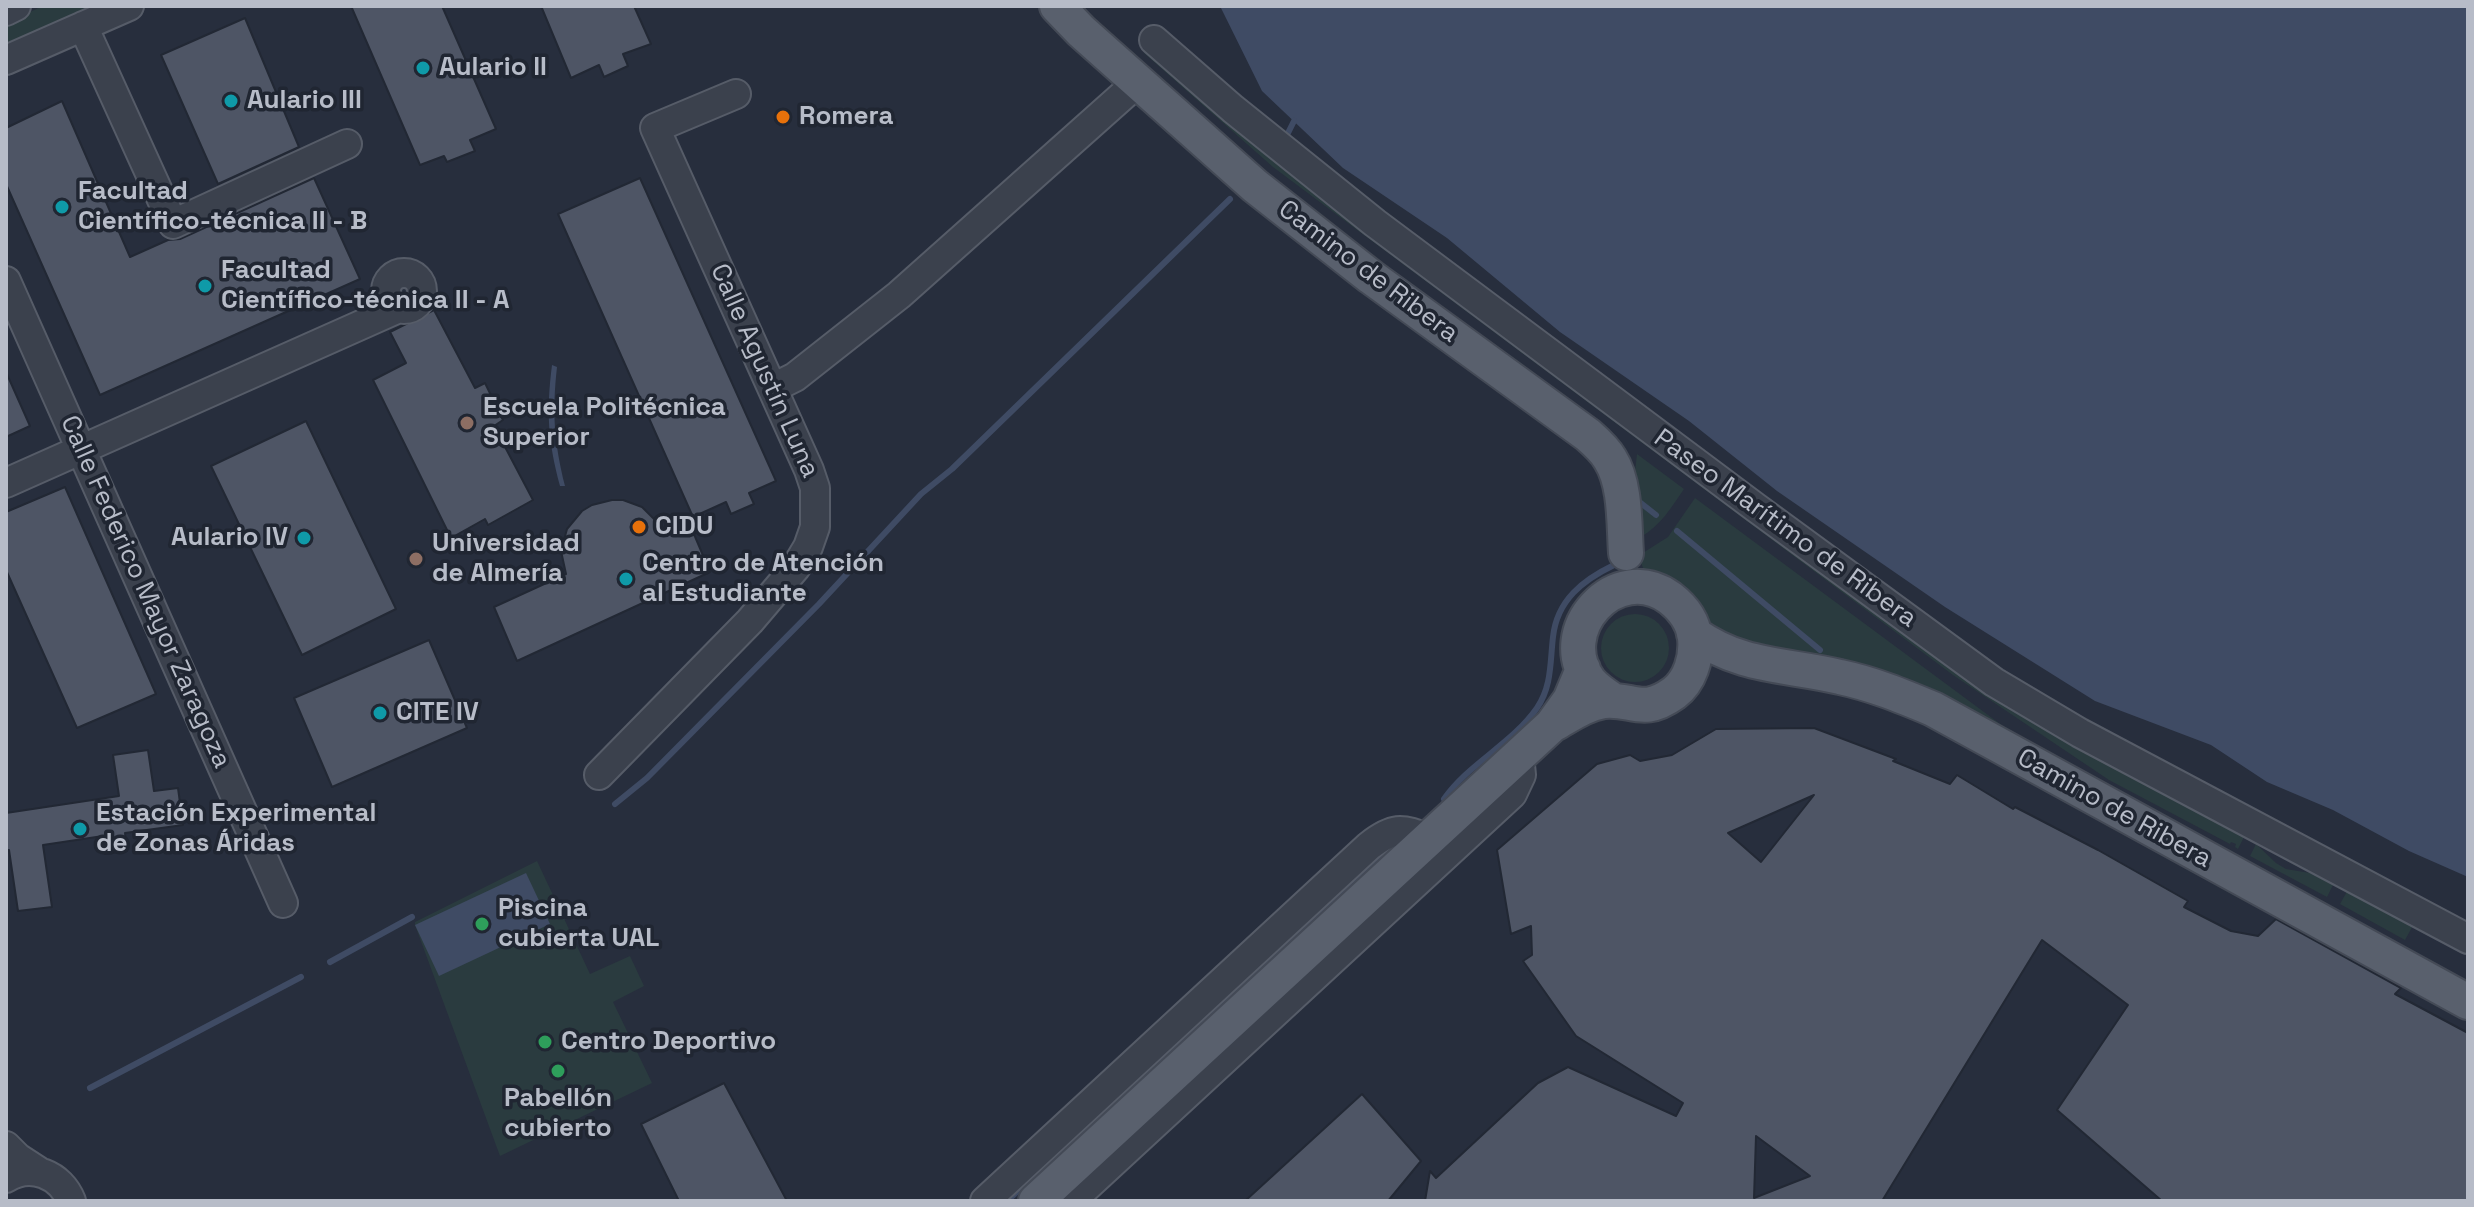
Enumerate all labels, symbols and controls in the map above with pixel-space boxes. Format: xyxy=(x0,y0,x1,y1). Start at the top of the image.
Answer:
place label: Aulario II xyxy=(439,52,547,84)
marker: Aulario II xyxy=(414,59,432,77)
place label: Aulario III xyxy=(247,85,362,117)
marker: Aulario III xyxy=(222,92,240,110)
place label: Romera xyxy=(799,101,894,133)
marker: Romera xyxy=(774,108,792,126)
place label: Facultad Científico-técnica II - B xyxy=(78,176,367,238)
street label: Camino de Ribera xyxy=(1272,194,1464,350)
marker: Facultad Científico-técnica II - B xyxy=(53,198,71,216)
place label: Facultad Científico-técnica II - A xyxy=(221,255,509,316)
street label: Calle Agustín Luna xyxy=(703,259,825,483)
marker: Facultad Científico-técnica II - A xyxy=(196,277,214,295)
place label: Escuela Politécnica Superior xyxy=(483,392,726,454)
street label: Calle Federico Mayor Zaragoza xyxy=(53,411,237,773)
marker: Escuela Politécnica Superior xyxy=(458,414,476,432)
street label: Paseo Marítimo de Ribera xyxy=(1648,423,1922,635)
place label: CIDU xyxy=(655,511,713,543)
marker: CIDU xyxy=(630,518,648,536)
place label: Aulario IV xyxy=(171,522,288,554)
place label: Universidad de Almería xyxy=(432,528,580,590)
marker: Aulario IV xyxy=(295,529,313,547)
place label: Centro de Atención al Estudiante xyxy=(642,548,884,610)
marker: Universidad de Almería xyxy=(407,550,425,568)
marker: Centro de Atención al Estudiante xyxy=(617,570,635,588)
place label: CITE IV xyxy=(396,697,479,729)
marker: CITE IV xyxy=(371,704,389,722)
street label: Camino de Ribera xyxy=(2011,743,2217,875)
place label: Estación Experimental de Zonas Áridas xyxy=(96,798,376,860)
marker: Estación Experimental de Zonas Áridas xyxy=(71,820,89,838)
place label: Piscina cubierta UAL xyxy=(498,893,659,954)
marker: Piscina cubierta UAL xyxy=(473,915,491,933)
place label: Centro Deportivo xyxy=(561,1026,776,1058)
marker: Centro Deportivo xyxy=(536,1033,554,1051)
marker: Pabellón cubierto xyxy=(549,1062,567,1080)
place label: Pabellón cubierto xyxy=(504,1083,612,1144)

